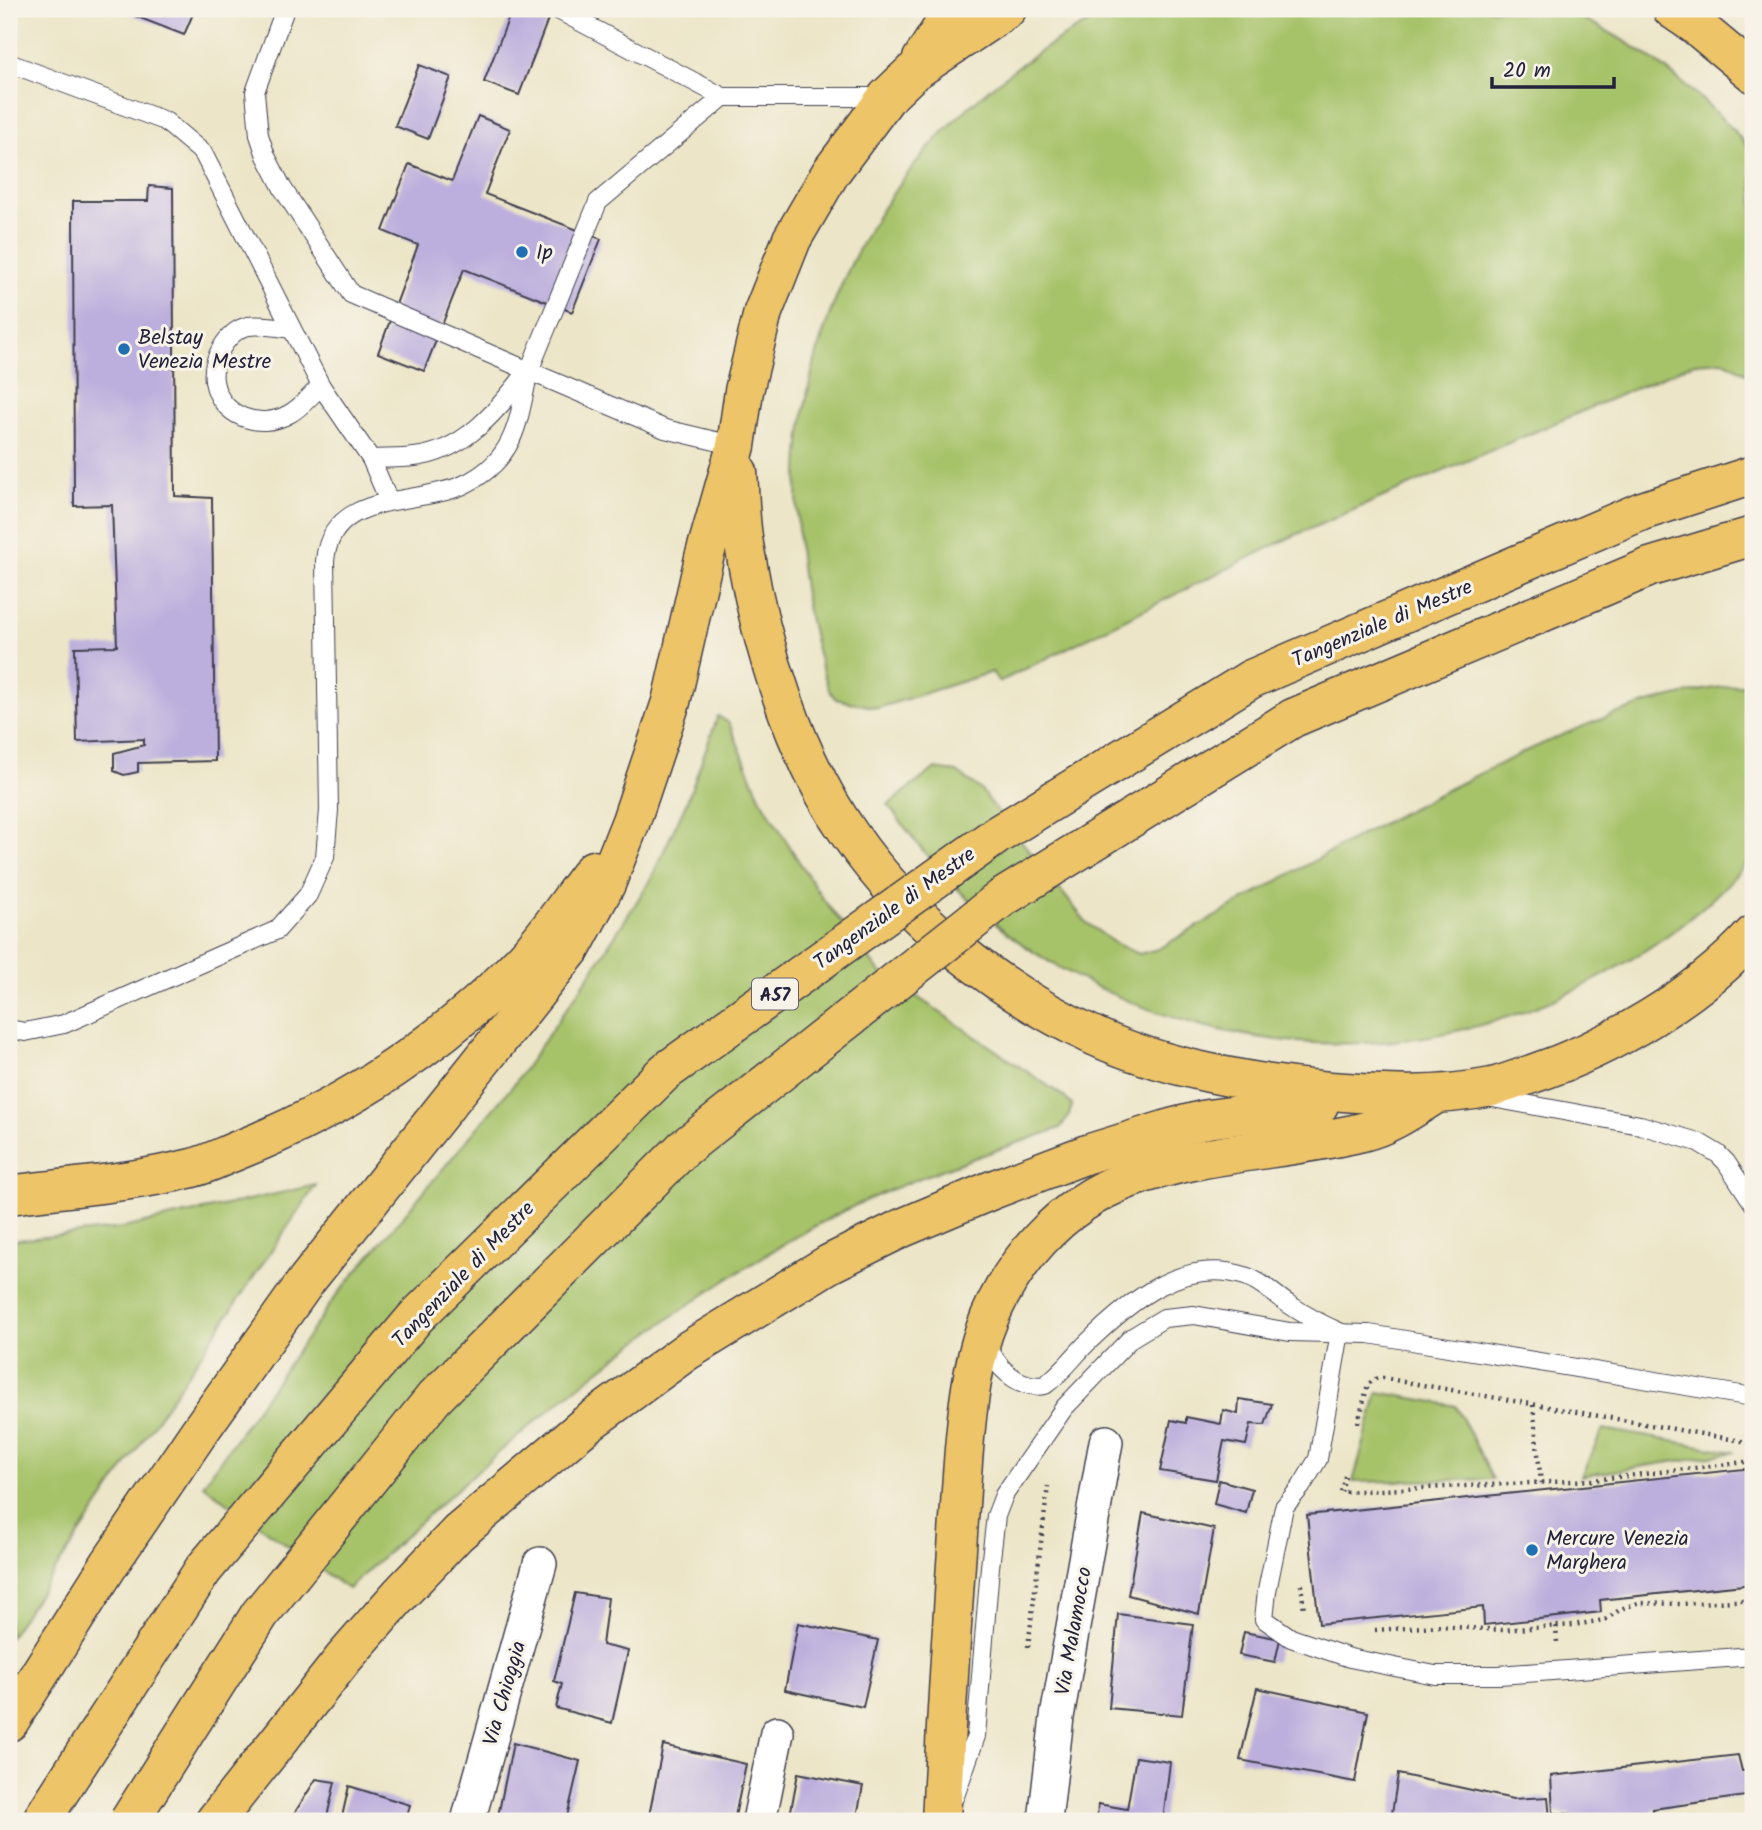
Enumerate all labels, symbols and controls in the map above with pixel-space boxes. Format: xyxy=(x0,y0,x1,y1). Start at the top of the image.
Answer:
scale bar xyxy=(1492,46,1615,90)
text: 20 m xyxy=(1503,55,1551,88)
place label: Ip xyxy=(536,237,553,270)
marker: Ip xyxy=(514,244,530,260)
place label: Belstay Venezia Mestre xyxy=(138,322,272,379)
marker: Belstay Venezia Mestre xyxy=(116,341,132,357)
street label: Tangenziale di Mestre xyxy=(1287,571,1479,677)
street label: Tangenziale di Mestre xyxy=(807,839,983,979)
road number: A57 xyxy=(752,978,798,1010)
street label: Tangenziale di Mestre xyxy=(385,1194,543,1356)
place label: Mercure Venezia Marghera xyxy=(1546,1523,1689,1580)
marker: Mercure Venezia Marghera xyxy=(1524,1542,1540,1558)
street label: Via Malamocco xyxy=(1047,1564,1102,1698)
street label: Via Chioggia xyxy=(475,1637,536,1750)

